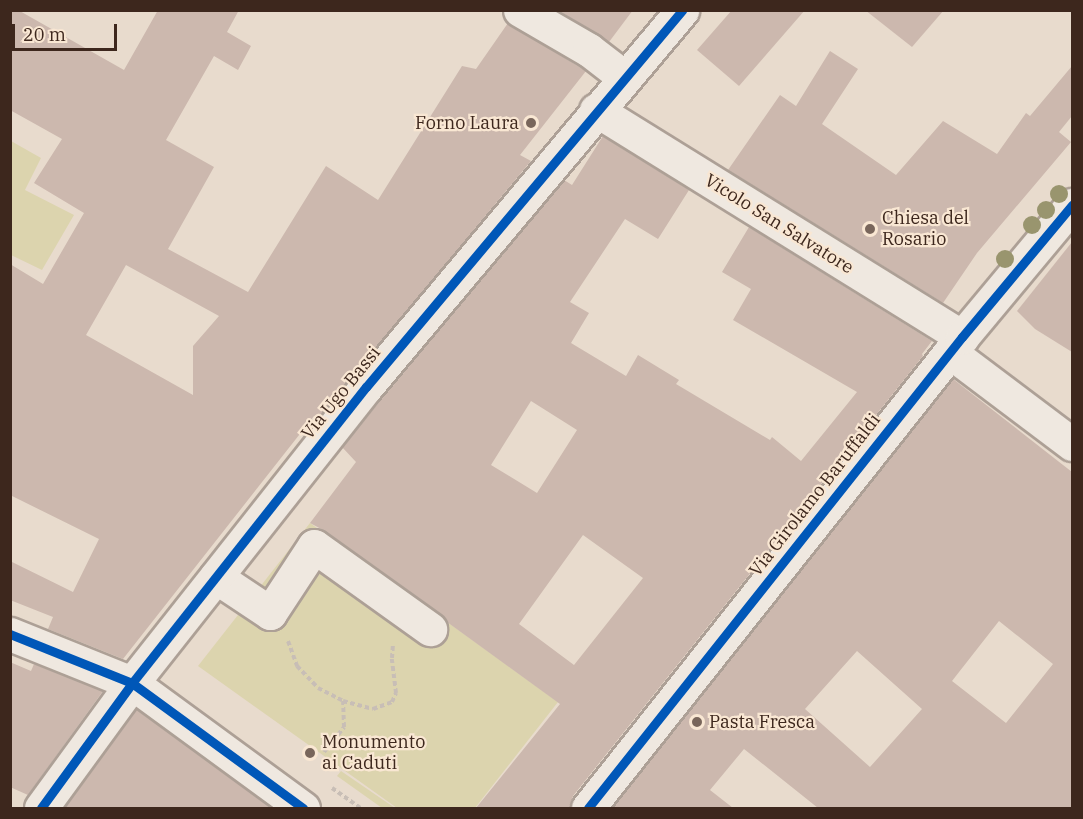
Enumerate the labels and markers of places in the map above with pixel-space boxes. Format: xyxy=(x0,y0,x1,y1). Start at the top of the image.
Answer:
place label: Forno Laura xyxy=(415,112,519,134)
marker: Forno Laura xyxy=(524,116,538,130)
place label: Chiesa del Rosario xyxy=(882,208,969,250)
marker: Chiesa del Rosario xyxy=(863,222,877,236)
place label: Pasta Fresca xyxy=(709,711,815,733)
marker: Pasta Fresca xyxy=(690,715,704,729)
place label: Monumento ai Caduti xyxy=(322,732,425,774)
marker: Monumento ai Caduti xyxy=(303,746,317,760)

